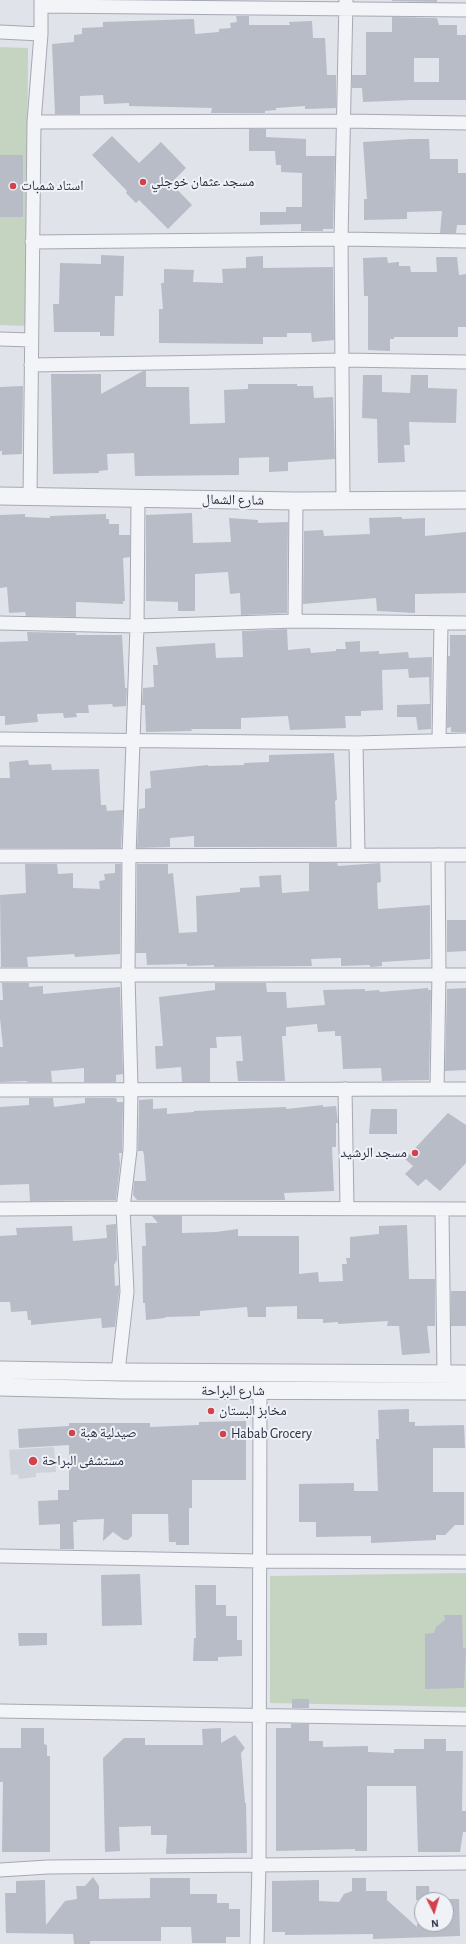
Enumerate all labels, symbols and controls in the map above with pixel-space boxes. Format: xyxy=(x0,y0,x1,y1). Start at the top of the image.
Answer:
place label: مسجد عثمان خوجلي xyxy=(151,174,254,190)
marker: مسجد عثمان خوجلي xyxy=(138,177,148,187)
place label: استاد شمبات xyxy=(21,178,84,194)
marker: استاد شمبات xyxy=(8,181,18,191)
street label: شارع الشمال xyxy=(202,491,264,509)
place label: مسجد الرشيد xyxy=(340,1145,407,1161)
marker: مسجد الرشيد xyxy=(410,1148,420,1158)
street label: شارع البراحة xyxy=(201,1383,265,1399)
place label: مخابز البستان xyxy=(219,1403,287,1419)
marker: مخابز البستان xyxy=(206,1406,216,1416)
place label: صيدلية هبة xyxy=(80,1425,137,1441)
place label: Habab Grocery xyxy=(231,1426,312,1442)
marker: صيدلية هبة xyxy=(67,1428,77,1438)
marker: Habab Grocery xyxy=(218,1429,228,1439)
place label: مستشفى البراحة xyxy=(42,1453,124,1469)
marker: مستشفى البراحة xyxy=(27,1455,39,1467)
north arrow xyxy=(414,1892,454,1932)
text: N xyxy=(431,1918,439,1929)

